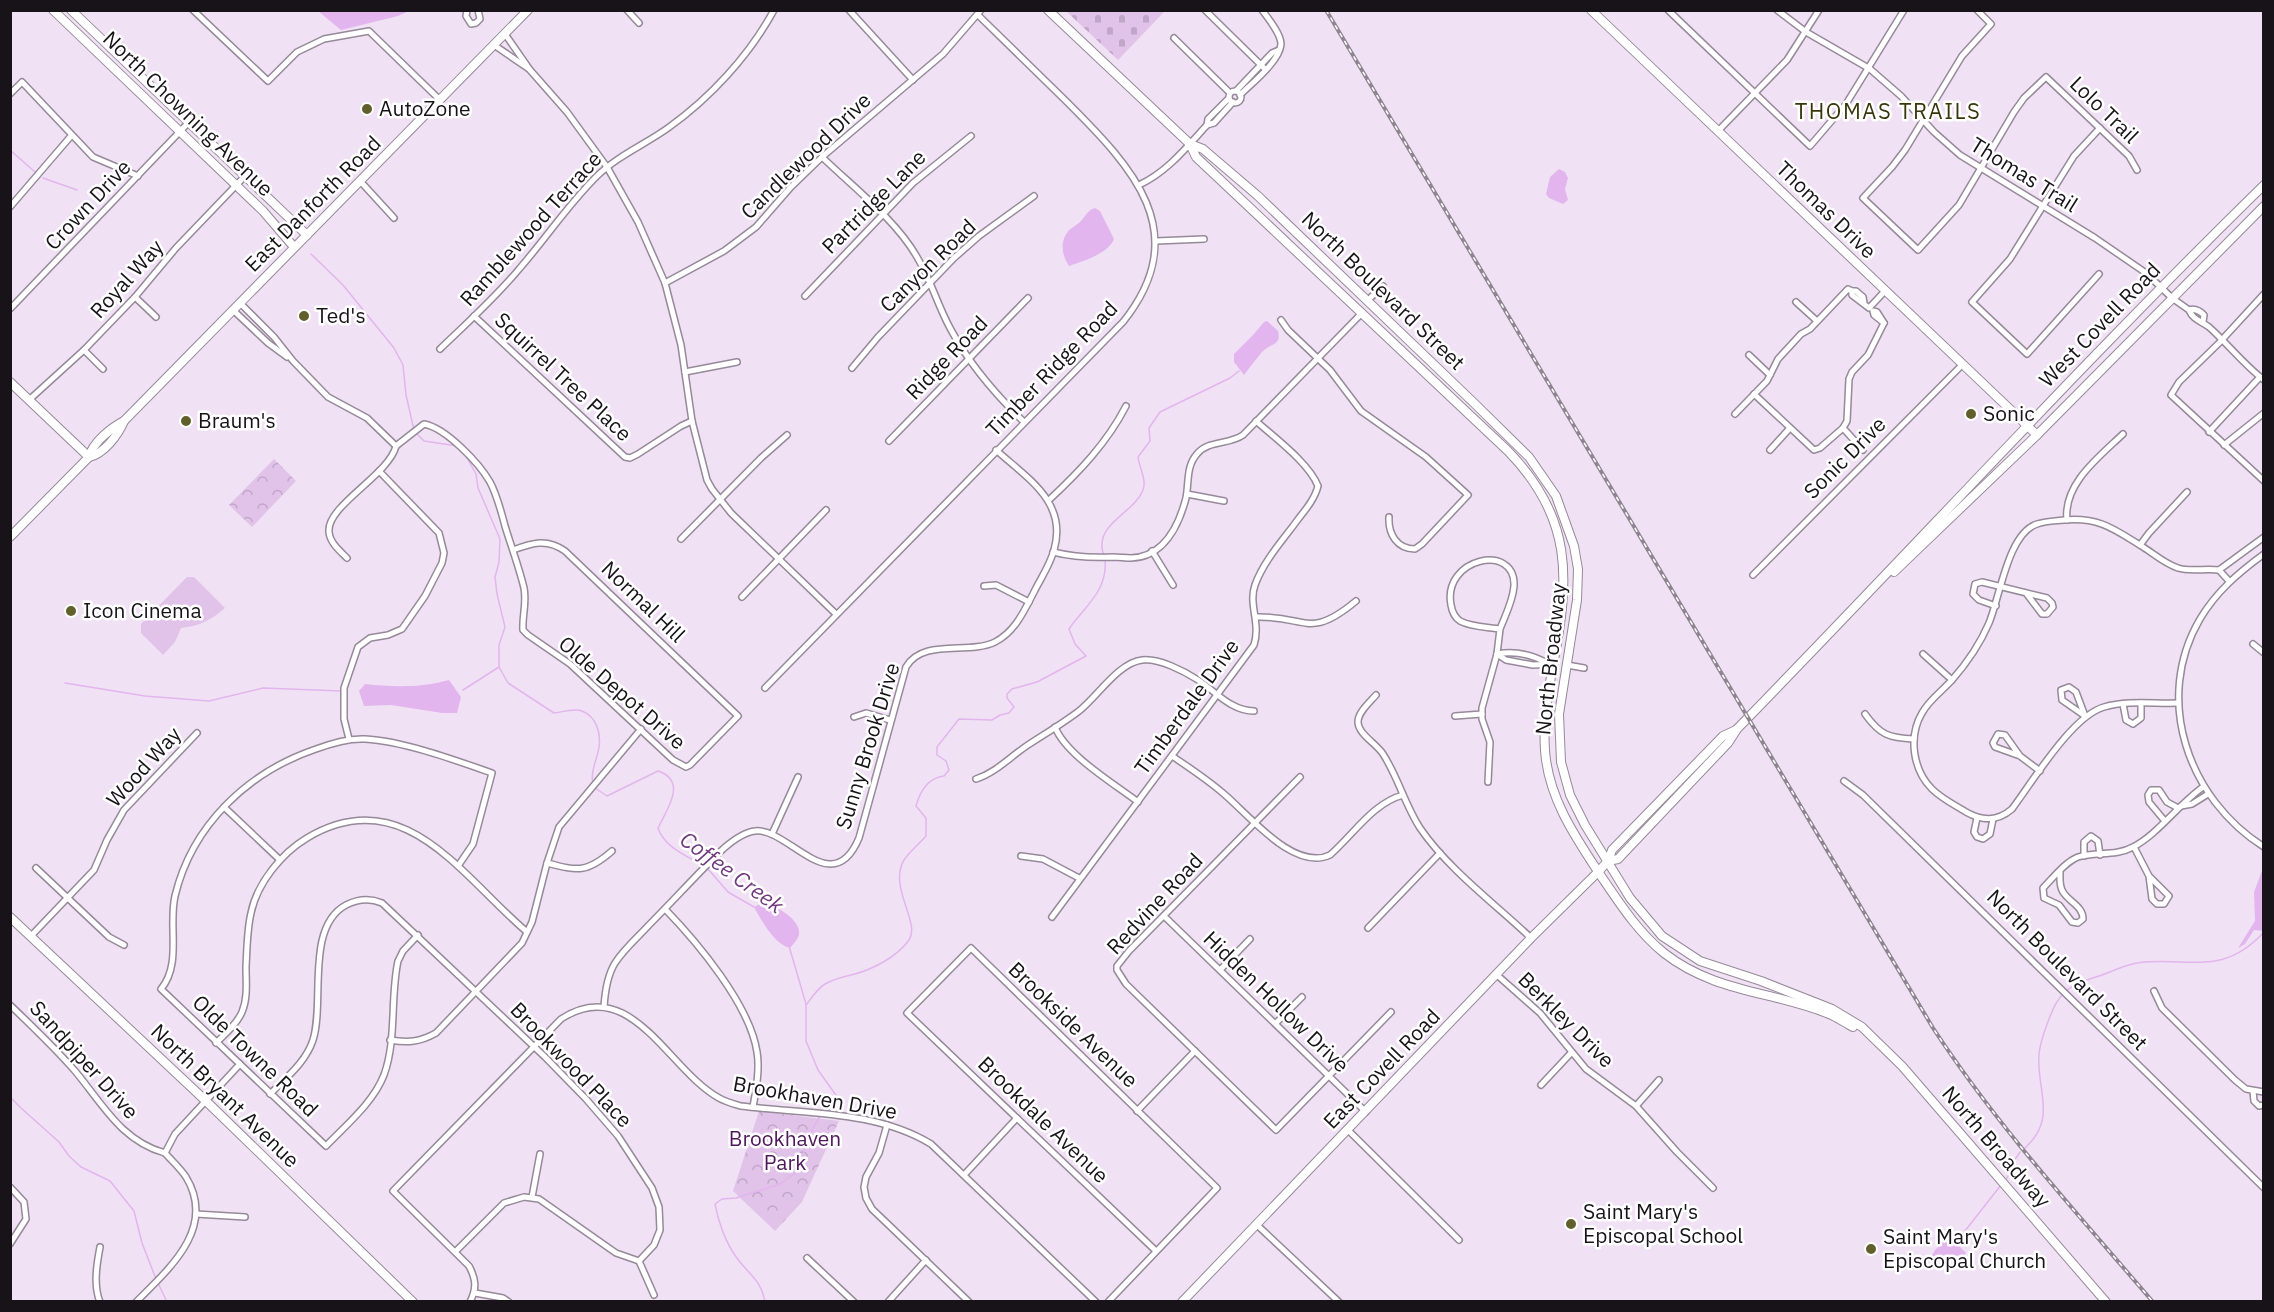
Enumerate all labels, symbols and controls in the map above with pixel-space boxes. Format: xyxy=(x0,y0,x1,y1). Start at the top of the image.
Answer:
street label: North Chowning Avenue xyxy=(97,24,280,202)
street label: Lolo Trail xyxy=(2064,70,2145,149)
street label: Candlewood Drive xyxy=(734,86,877,225)
place label: AutoZone xyxy=(379,94,471,122)
district label: THOMAS TRAILS xyxy=(1795,96,1981,125)
marker: AutoZone xyxy=(360,102,374,116)
street label: East Danforth Road xyxy=(238,129,387,278)
street label: Thomas Trail xyxy=(1966,130,2084,218)
street label: Partridge Lane xyxy=(815,143,932,260)
street label: Ramblewood Terrace xyxy=(453,145,607,312)
street label: Crown Drive xyxy=(38,153,136,256)
street label: Thomas Drive xyxy=(1771,154,1883,264)
street label: North Boulevard Street xyxy=(1296,205,1471,376)
street label: Canyon Road xyxy=(873,212,981,318)
street label: Royal Way xyxy=(83,233,169,324)
street label: West Covell Road xyxy=(2033,256,2166,393)
street label: Timber Ridge Road xyxy=(979,294,1123,442)
place label: Ted's xyxy=(316,301,366,329)
street label: Squirrel Tree Place xyxy=(489,306,638,447)
marker: Ted's xyxy=(297,309,311,323)
street label: Ridge Road xyxy=(899,309,993,405)
place label: Sonic xyxy=(1983,399,2035,427)
place label: Braum's xyxy=(198,406,276,434)
marker: Sonic xyxy=(1964,407,1978,421)
street label: Sonic Drive xyxy=(1797,410,1891,504)
marker: Braum's xyxy=(179,414,193,428)
street label: Normal Hill xyxy=(596,554,692,648)
street label: North Broadway xyxy=(1528,581,1572,736)
place label: Icon Cinema xyxy=(83,596,202,624)
marker: Icon Cinema xyxy=(64,604,78,618)
street label: Olde Depot Drive xyxy=(553,629,692,755)
street label: Timberdale Drive xyxy=(1127,633,1245,780)
street label: Sunny Brook Drive xyxy=(828,659,906,832)
street label: Wood Way xyxy=(100,720,187,813)
water label: Coffee Creek xyxy=(675,824,790,919)
street label: Redvine Road xyxy=(1100,847,1209,960)
street label: North Boulevard Street xyxy=(1981,883,2154,1056)
street label: Hidden Hollow Drive xyxy=(1198,924,1356,1078)
street label: Brookside Avenue xyxy=(1003,955,1145,1093)
street label: Berkley Drive xyxy=(1512,965,1621,1074)
street label: Olde Towne Road xyxy=(187,988,325,1122)
street label: Sandpiper Drive xyxy=(24,994,145,1124)
street label: Brookwood Place xyxy=(505,996,639,1133)
street label: East Covell Road xyxy=(1317,1002,1446,1134)
street label: North Bryant Avenue xyxy=(145,1017,306,1173)
street label: Brookdale Avenue xyxy=(972,1050,1115,1189)
street label: Brookhaven Drive xyxy=(731,1069,899,1125)
street label: North Broadway xyxy=(1936,1080,2058,1214)
park label: Brookhaven Park xyxy=(729,1124,841,1176)
place label: Saint Mary's Episcopal School xyxy=(1583,1197,1743,1249)
marker: Saint Mary's Episcopal School xyxy=(1564,1217,1578,1231)
place label: Saint Mary's Episcopal Church xyxy=(1883,1222,2046,1274)
marker: Saint Mary's Episcopal Church xyxy=(1864,1242,1878,1256)

